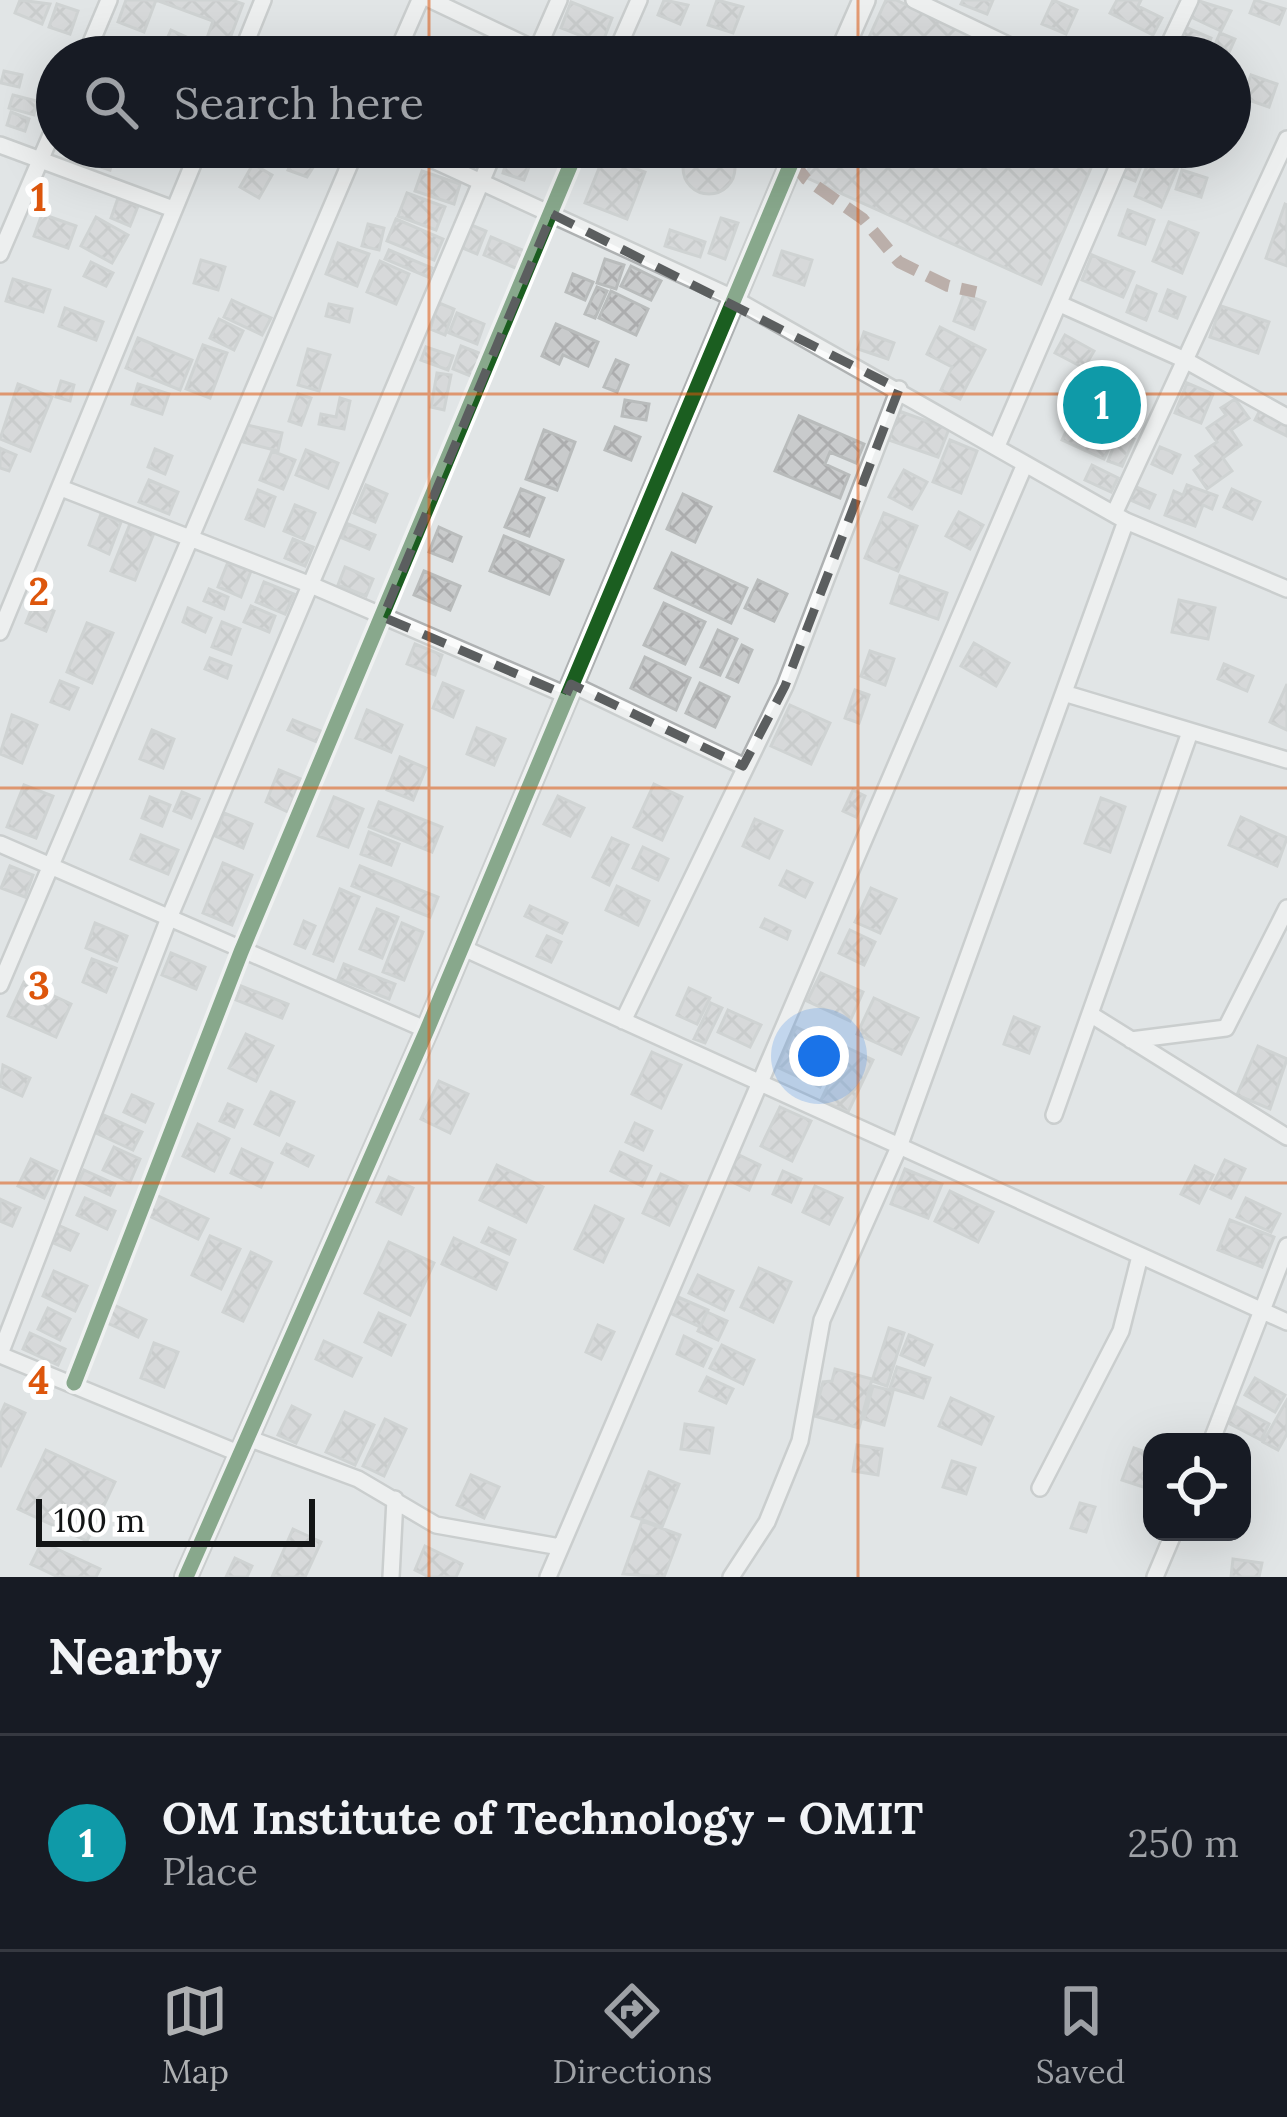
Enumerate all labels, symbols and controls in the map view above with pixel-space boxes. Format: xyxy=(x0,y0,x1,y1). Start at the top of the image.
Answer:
search box xyxy=(36,36,1251,168)
icon: search xyxy=(78,69,144,135)
text: Search here xyxy=(174,74,424,131)
text: 1 xyxy=(31,172,47,222)
pin: 1 xyxy=(1063,360,1141,450)
text: 2 xyxy=(29,566,49,616)
text: 3 xyxy=(28,960,50,1010)
your location xyxy=(789,1026,849,1086)
text: 4 xyxy=(28,1355,50,1405)
map controls xyxy=(1143,1433,1251,1541)
button: locate xyxy=(1143,1433,1251,1541)
scale bar xyxy=(36,1493,315,1546)
text: 100 m xyxy=(54,1499,145,1541)
text: Nearby xyxy=(48,1623,221,1688)
text: OM Institute of Technology - OMIT xyxy=(162,1789,923,1846)
text: 1 xyxy=(79,1818,95,1868)
text: 250 m xyxy=(1127,1818,1239,1868)
text: Place xyxy=(162,1846,258,1896)
tab: Map xyxy=(162,1978,229,2092)
tab: Directions xyxy=(553,1978,712,2092)
tab: Saved xyxy=(1036,1978,1125,2092)

